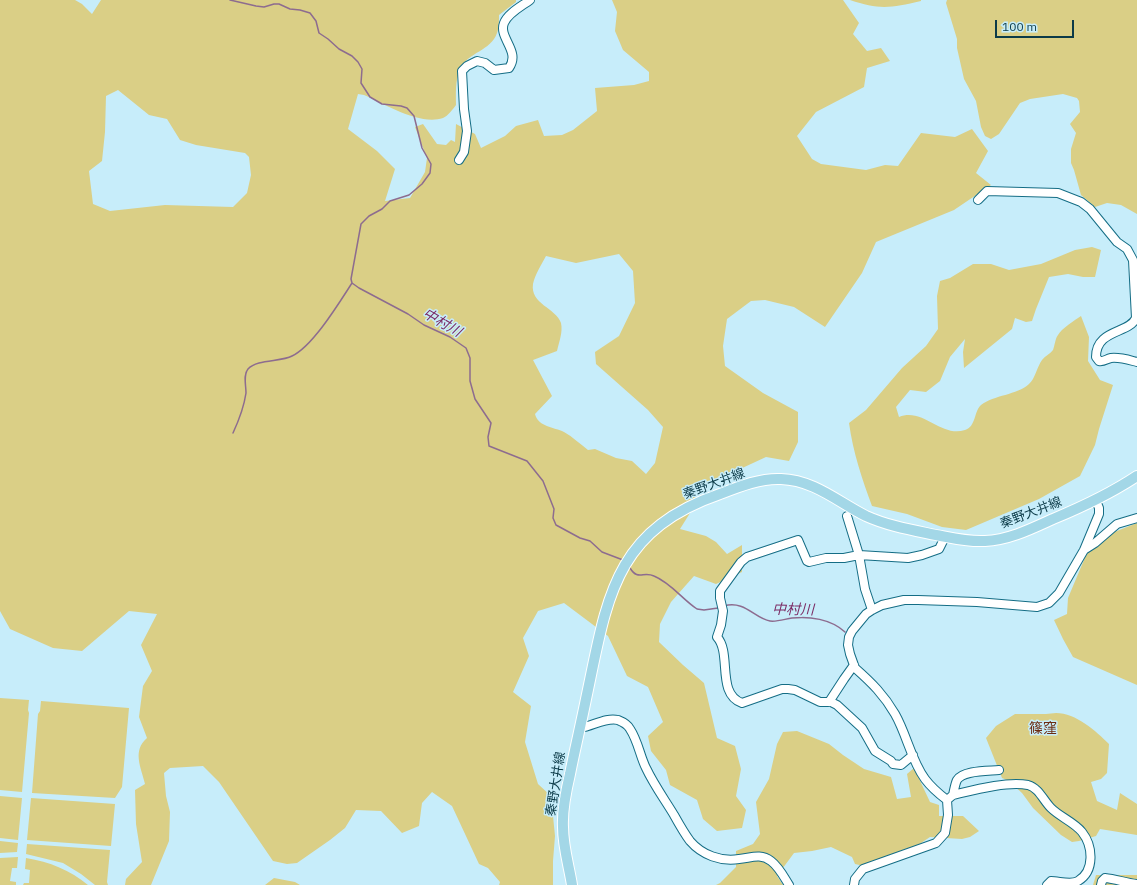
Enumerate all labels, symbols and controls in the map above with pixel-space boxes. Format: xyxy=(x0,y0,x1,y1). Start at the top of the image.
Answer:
scale bar xyxy=(997,12,1076,38)
text: 100 m xyxy=(1002,19,1037,34)
water label: 中村川 xyxy=(420,305,464,341)
street label: 秦野大井線 xyxy=(681,466,747,502)
street label: 秦野大井線 xyxy=(998,494,1064,532)
water label: 中村川 xyxy=(772,601,814,619)
district label: 篠窪 xyxy=(1029,721,1057,737)
street label: 秦野大井線 xyxy=(543,751,569,817)

